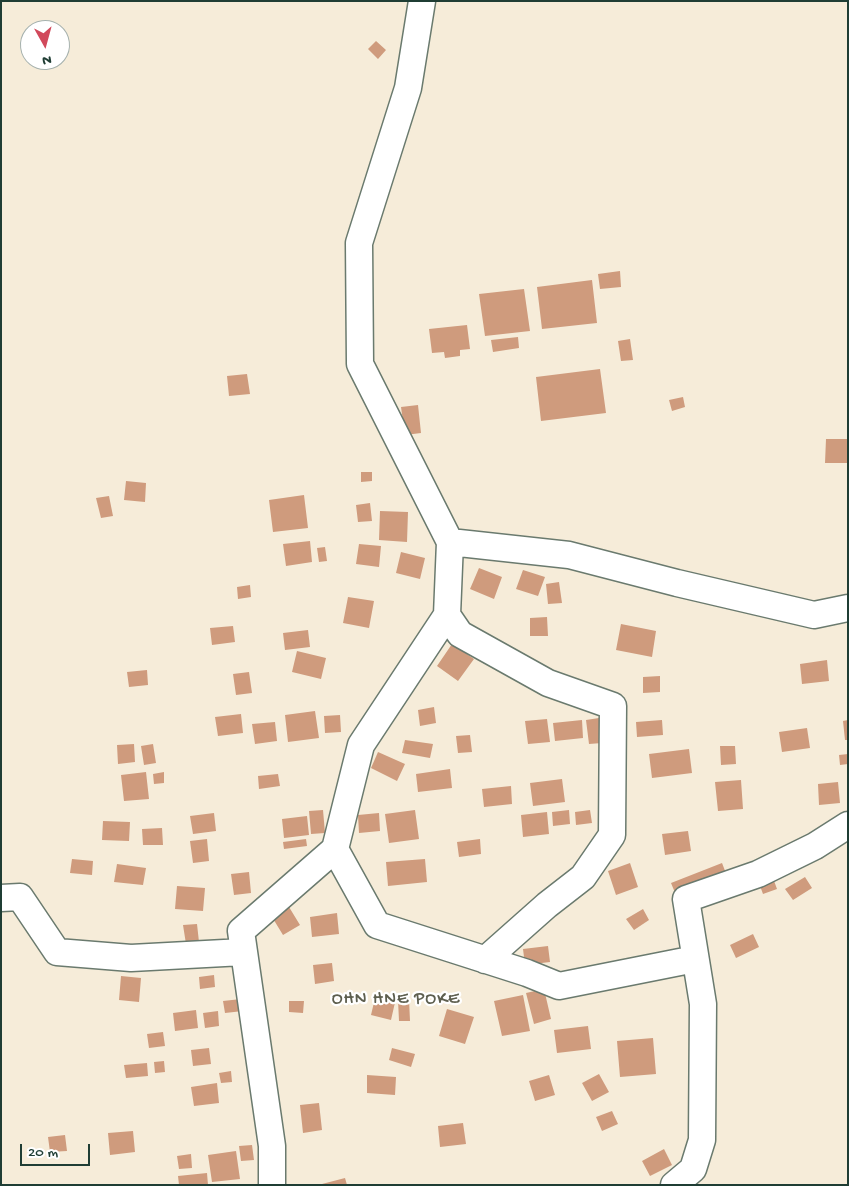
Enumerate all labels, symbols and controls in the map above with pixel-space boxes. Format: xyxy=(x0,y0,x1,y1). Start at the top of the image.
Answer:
north arrow xyxy=(20,20,70,70)
text: N xyxy=(41,50,52,68)
district label: OHN HNE POKE xyxy=(330,989,462,1011)
scale bar xyxy=(22,1134,92,1166)
text: 20 m xyxy=(28,1144,58,1162)

